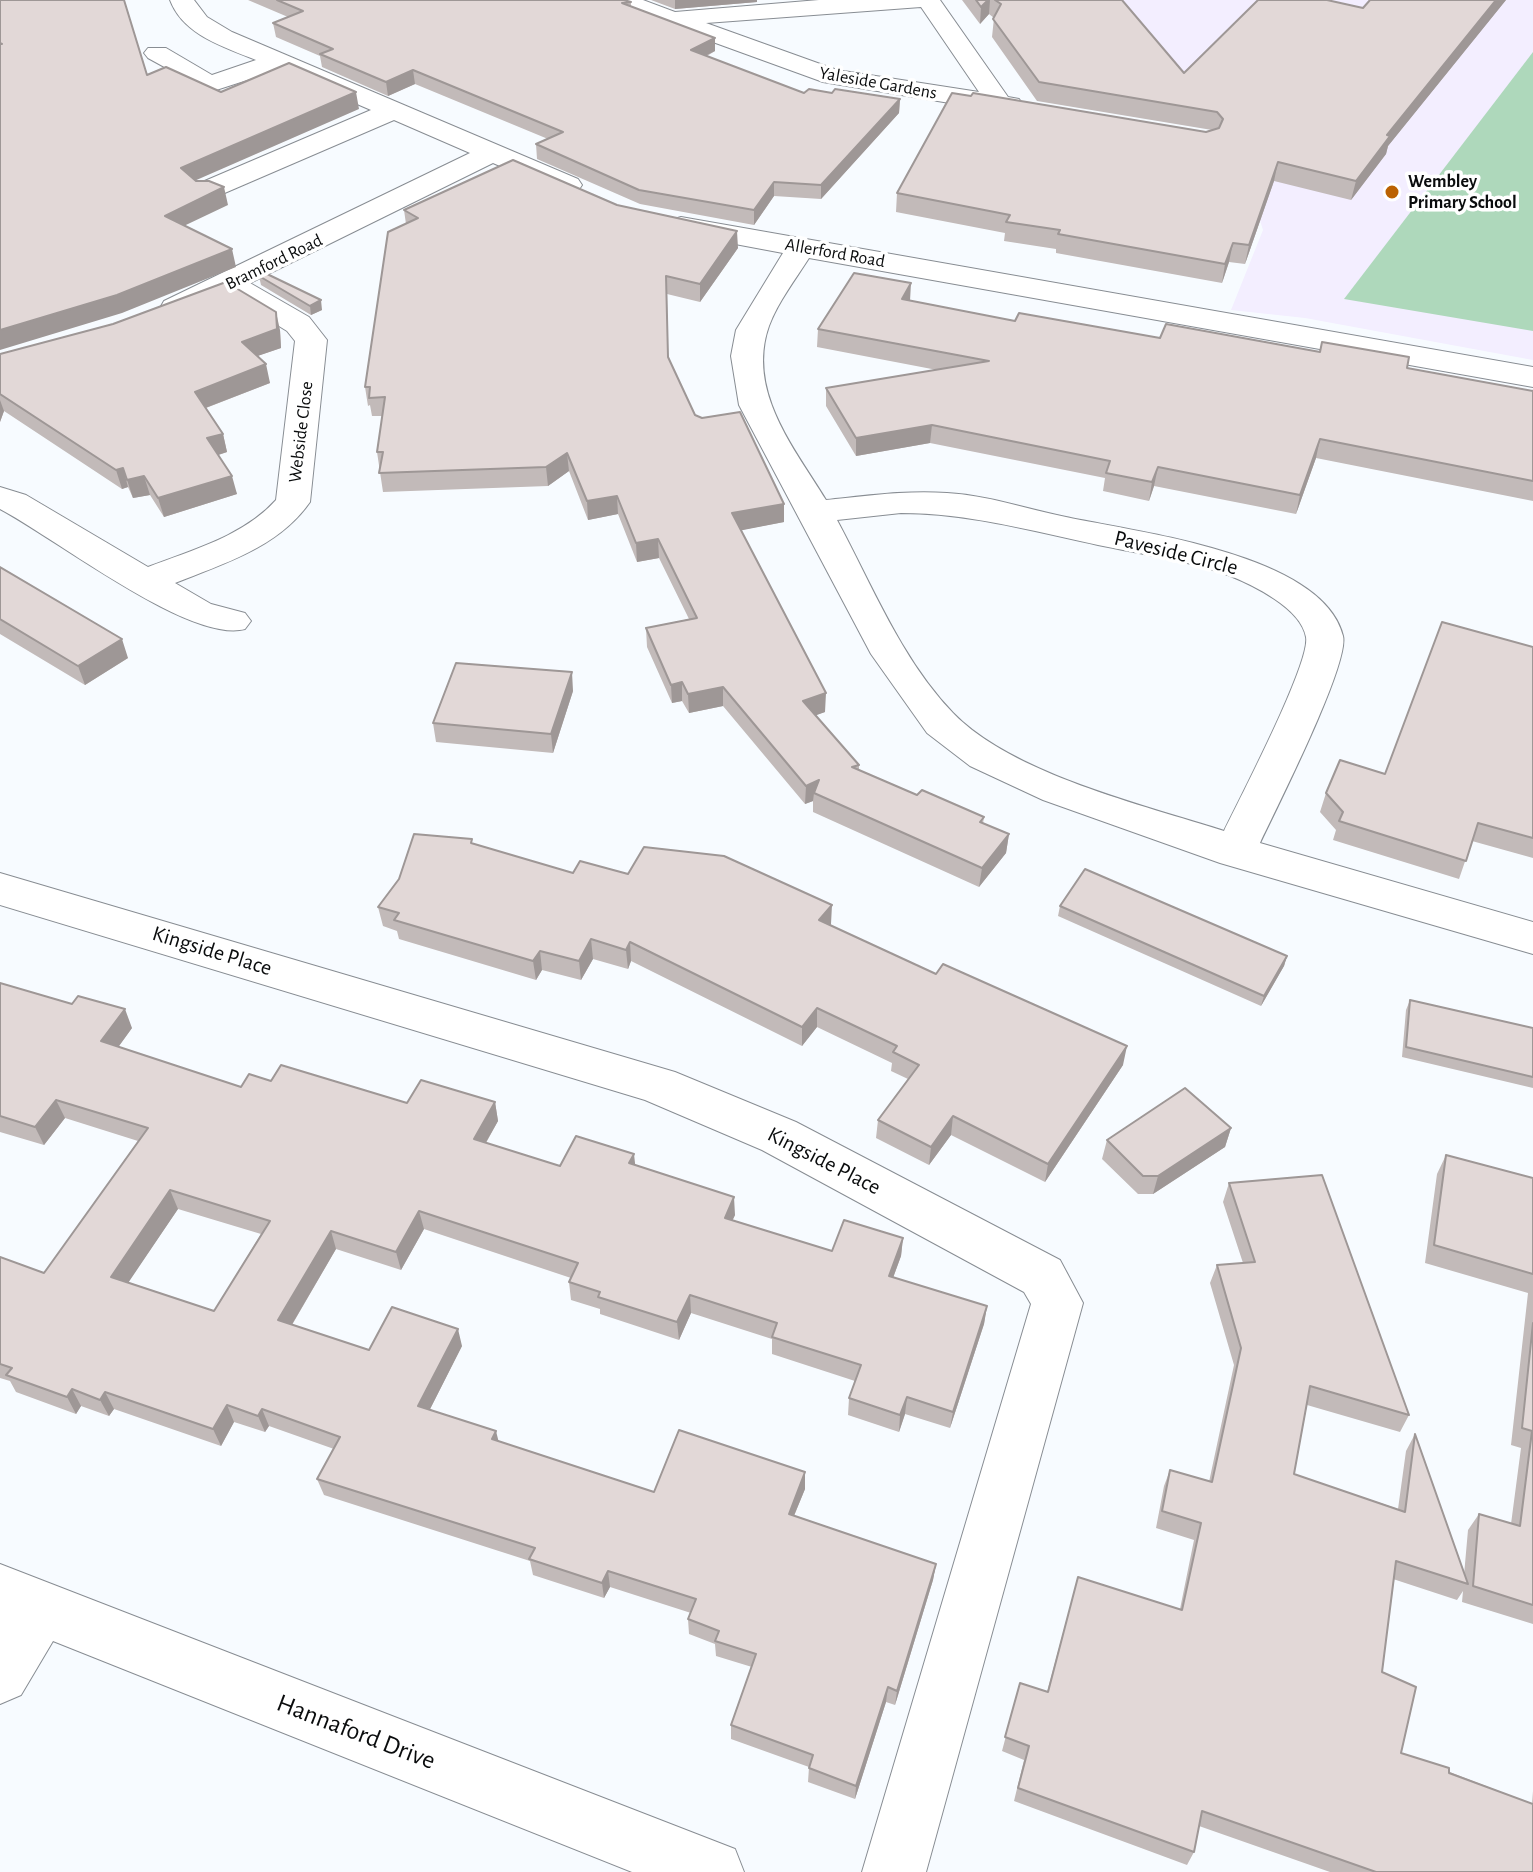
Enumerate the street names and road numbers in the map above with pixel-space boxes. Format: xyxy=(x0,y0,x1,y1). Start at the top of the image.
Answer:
street label: Yaleside Gardens xyxy=(817,62,939,104)
street label: Bramford Road xyxy=(222,229,326,295)
street label: Allerford Road xyxy=(783,234,887,272)
street label: Webside Close xyxy=(284,380,318,484)
street label: Paveside Circle xyxy=(1111,525,1241,581)
street label: Kingside Place xyxy=(149,920,275,982)
street label: Kingside Place xyxy=(763,1121,885,1201)
street label: Hannaford Drive xyxy=(272,1687,440,1777)

